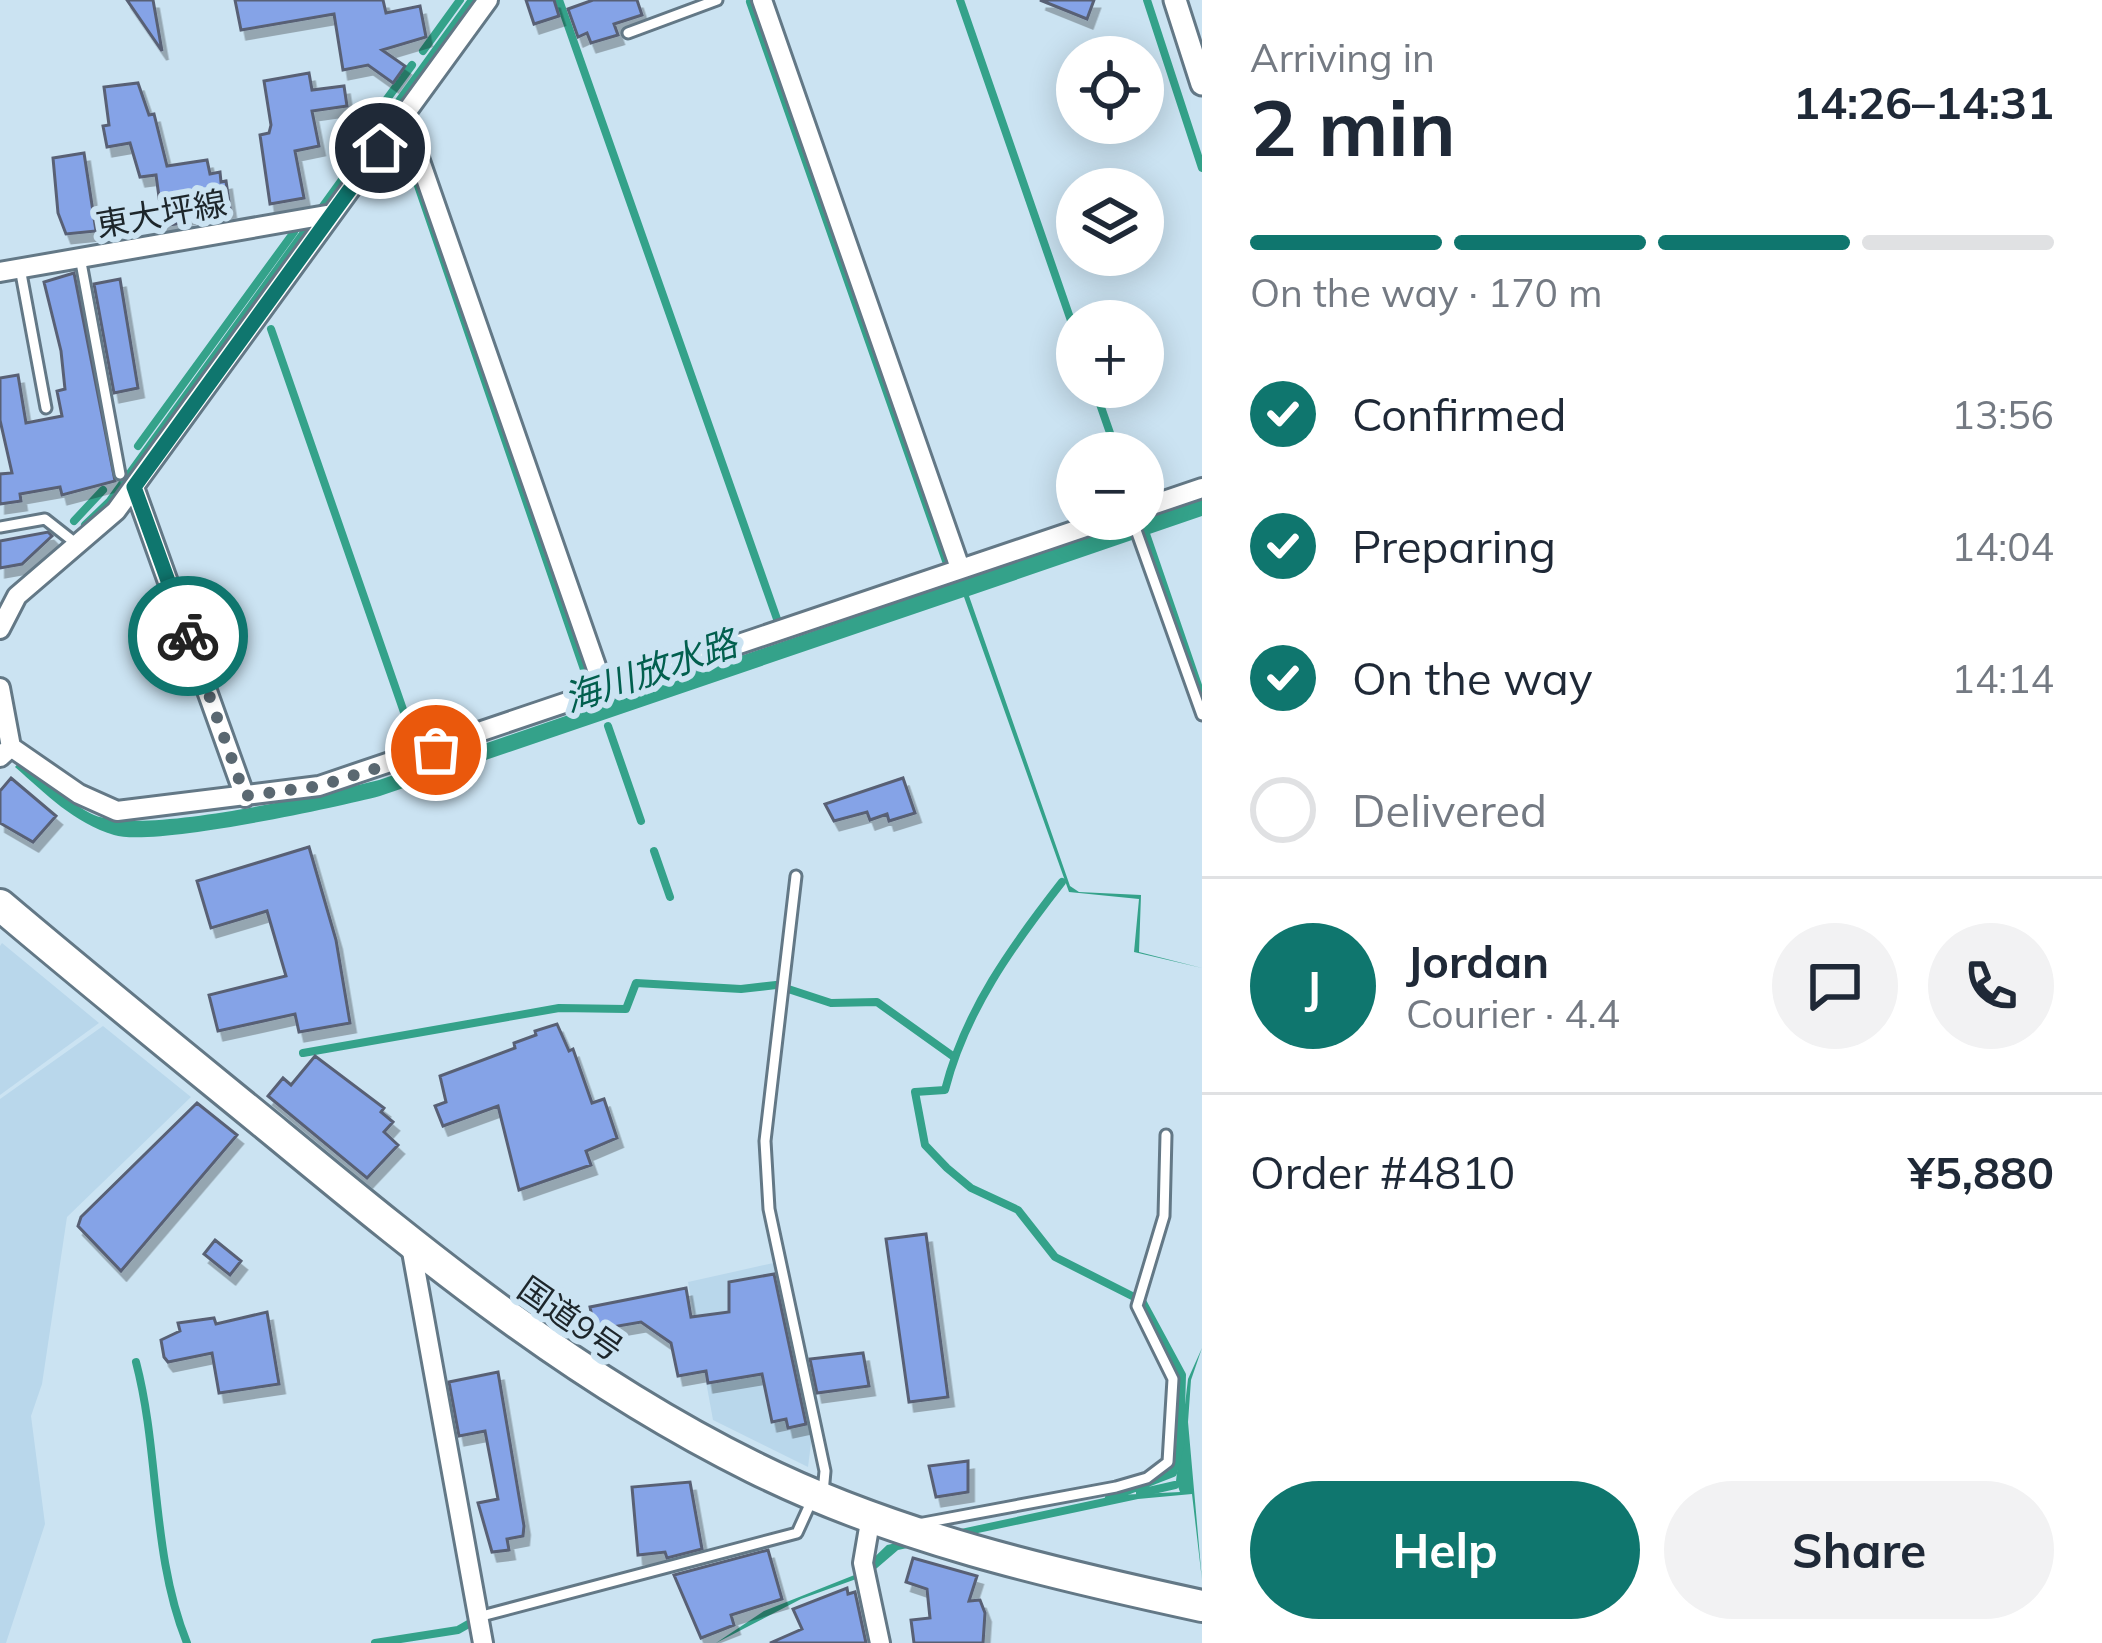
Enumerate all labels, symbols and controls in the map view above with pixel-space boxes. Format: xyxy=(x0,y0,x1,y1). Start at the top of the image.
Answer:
text: Arriving in xyxy=(1250,33,1435,82)
map controls xyxy=(1056,36,1164,540)
button: locate xyxy=(1056,36,1164,144)
text: 14:26–14:31 xyxy=(1793,74,2054,130)
text: 2 min xyxy=(1250,78,1456,176)
pin xyxy=(329,97,431,199)
icon: home xyxy=(347,115,413,181)
button: layers xyxy=(1056,168,1164,276)
street label: 東大坪線 xyxy=(92,181,230,245)
text: On the way · 170 m xyxy=(1250,268,1602,317)
button: + xyxy=(1056,300,1164,408)
icon: check xyxy=(1250,381,1316,447)
text: Confirmed xyxy=(1352,386,1566,442)
text: 13:56 xyxy=(1952,390,2054,439)
button: − xyxy=(1056,432,1164,540)
icon: check xyxy=(1250,513,1316,579)
text: Preparing xyxy=(1352,518,1556,574)
text: 14:04 xyxy=(1952,522,2054,571)
courier xyxy=(128,576,248,696)
icon: bike xyxy=(155,603,221,669)
water label: 海川放水路 xyxy=(558,618,745,721)
icon: check xyxy=(1250,645,1316,711)
text: On the way xyxy=(1352,650,1593,706)
text: 14:14 xyxy=(1952,654,2054,703)
pin xyxy=(385,699,487,801)
icon: bag xyxy=(403,717,469,783)
text: Delivered xyxy=(1352,782,1547,838)
button: chat xyxy=(1772,923,1898,1049)
button: phone xyxy=(1928,923,2054,1049)
text: Jordan xyxy=(1406,933,1549,989)
text: J xyxy=(1305,958,1321,1014)
text: Courier · 4.4 xyxy=(1406,989,1620,1038)
text: Order #4810 xyxy=(1250,1144,1515,1200)
text: ¥5,880 xyxy=(1908,1144,2054,1200)
street label: 国道9号 xyxy=(511,1267,631,1369)
button: Help xyxy=(1250,1481,1640,1619)
button: Share xyxy=(1664,1481,2054,1619)

